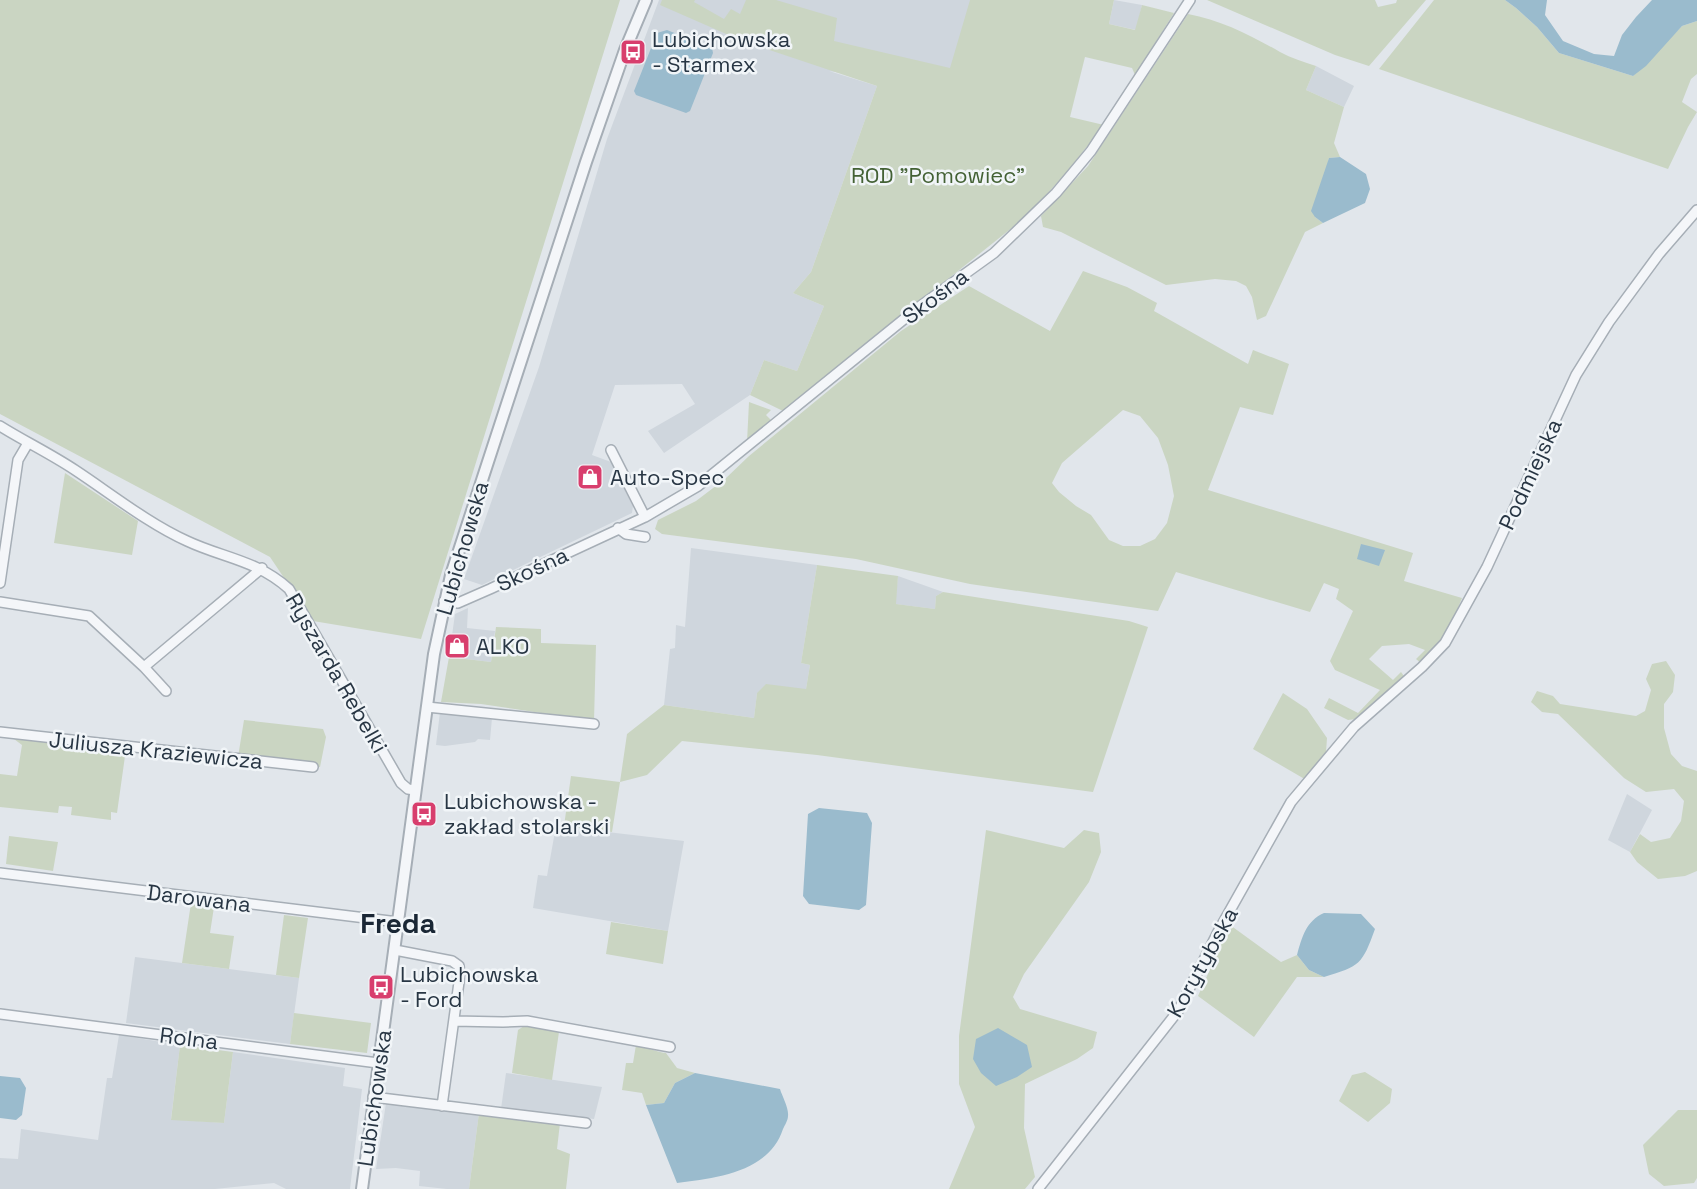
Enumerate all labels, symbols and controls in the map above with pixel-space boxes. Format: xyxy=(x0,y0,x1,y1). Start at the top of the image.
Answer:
place label: Lubichowska - Starmex xyxy=(652,25,791,78)
bus stop icon: Lubichowska - Starmex xyxy=(618,37,648,67)
park label: ROD "Pomowiec" xyxy=(851,161,1025,189)
street label: Skośna xyxy=(896,262,974,330)
street label: Podmiejska xyxy=(1492,414,1568,534)
shop icon: Auto-Spec xyxy=(575,462,605,492)
place label: Auto-Spec xyxy=(610,463,725,491)
street label: Lubichowska xyxy=(429,477,495,618)
street label: Skośna xyxy=(492,540,573,598)
street label: Ryszarda Rebelki xyxy=(280,588,394,758)
shop icon: ALKO xyxy=(442,631,472,661)
place label: ALKO xyxy=(476,632,529,660)
street label: Juliusza Kraziewicza xyxy=(48,725,265,775)
place label: Lubichowska - zakład stolarski xyxy=(444,787,609,840)
bus stop icon: Lubichowska - zakład stolarski xyxy=(409,799,439,829)
street label: Darowana xyxy=(145,878,253,918)
street label: Korytybska xyxy=(1160,902,1244,1022)
district label: Freda xyxy=(360,905,436,941)
place label: Lubichowska - Ford xyxy=(400,960,539,1013)
bus stop icon: Lubichowska - Ford xyxy=(366,972,396,1002)
street label: Rolna xyxy=(158,1021,220,1056)
street label: Lubichowska xyxy=(351,1027,398,1168)

